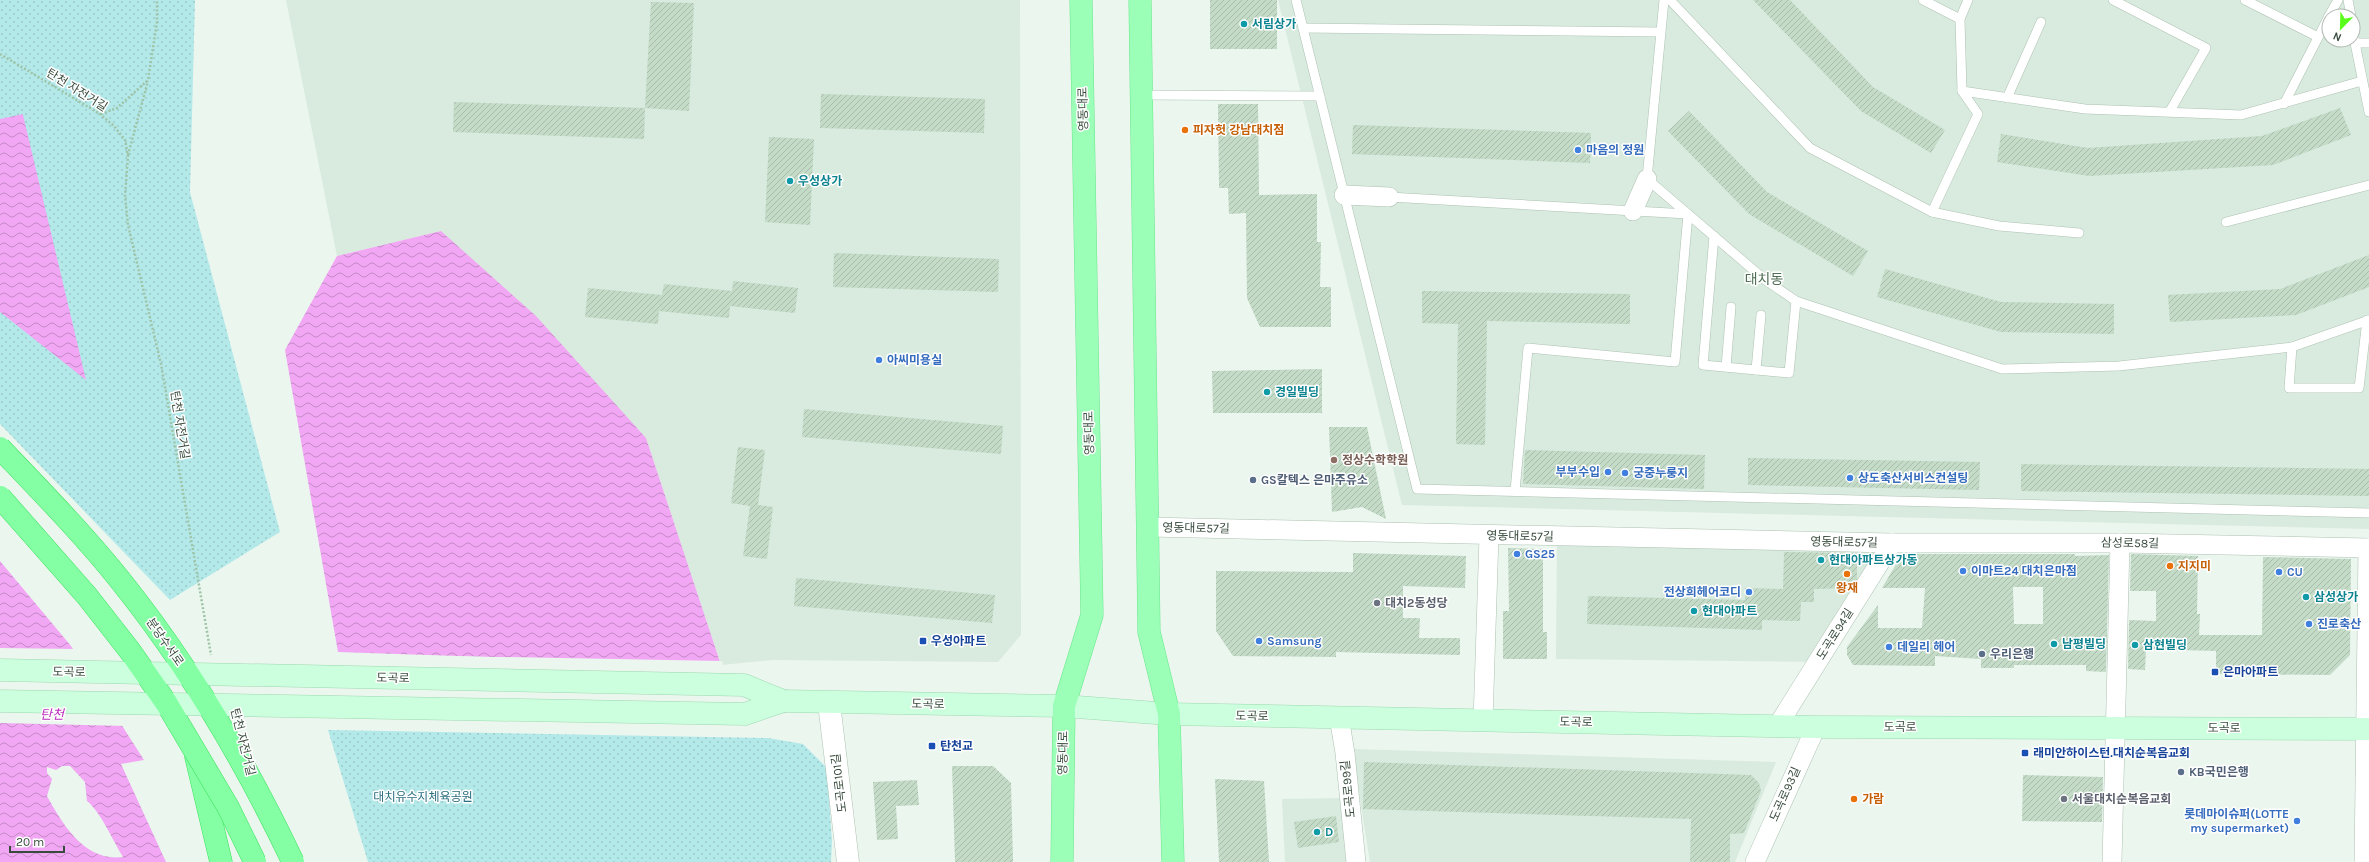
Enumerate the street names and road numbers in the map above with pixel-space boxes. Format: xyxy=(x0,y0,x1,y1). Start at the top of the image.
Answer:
street label: 탄천 자전거길 xyxy=(44,66,110,114)
street label: 영동대로 xyxy=(1076,87,1090,131)
street label: 탄천 자전거길 xyxy=(168,390,192,460)
street label: 영동대로 xyxy=(1082,411,1096,455)
street label: 영동대로57길 xyxy=(1162,520,1230,536)
street label: 영동대로57길 xyxy=(1486,528,1554,544)
street label: 영동대로57길 xyxy=(1810,534,1878,550)
street label: 삼성로58길 xyxy=(2101,535,2159,551)
street label: 도곡로94길 xyxy=(1814,606,1856,662)
street label: 분당수서로 xyxy=(143,615,187,669)
street label: 도곡로 xyxy=(52,665,86,679)
street label: 도곡로 xyxy=(376,671,410,685)
street label: 도곡로 xyxy=(911,697,945,711)
street label: 탄천 자전거길 xyxy=(228,707,258,777)
street label: 도곡로 xyxy=(1235,709,1269,723)
street label: 도곡로 xyxy=(1559,715,1593,729)
street label: 도곡로 xyxy=(1883,720,1917,734)
street label: 도곡로 xyxy=(2207,721,2241,735)
street label: 영동대로 xyxy=(1056,731,1070,775)
street label: 도곡로101길 xyxy=(828,753,850,813)
street label: 도곡로99길 xyxy=(1338,759,1358,819)
street label: 도곡로93길 xyxy=(1767,765,1803,823)

